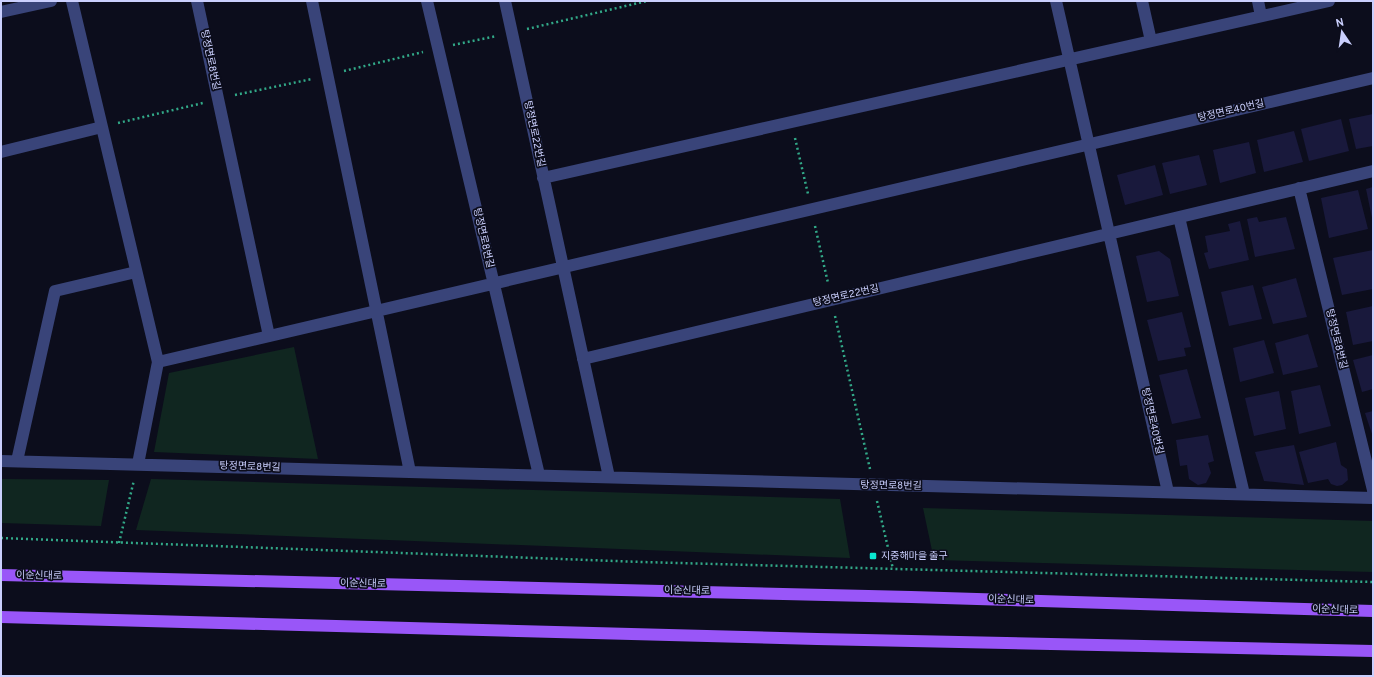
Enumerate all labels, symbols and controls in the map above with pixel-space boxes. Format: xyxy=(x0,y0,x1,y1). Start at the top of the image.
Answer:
north arrow xyxy=(1322,12,1362,52)
text: N xyxy=(1335,16,1345,31)
street label: 탕정면로8번길 xyxy=(197,29,223,91)
street label: 탕정면로40번길 xyxy=(1196,97,1266,125)
street label: 탕정면로22번길 xyxy=(521,100,547,168)
street label: 탕정면로8번길 xyxy=(470,207,496,269)
street label: 탕정면로22번길 xyxy=(812,282,880,310)
street label: 탕정면로8번길 xyxy=(1322,308,1350,370)
street label: 탕정면로40번길 xyxy=(1138,386,1166,456)
street label: 탕정면로8번길 xyxy=(219,459,281,475)
street label: 탕정면로8번길 xyxy=(860,479,922,493)
place label: 지중해마을 출구 xyxy=(881,550,948,563)
marker: 지중해마을 출구 xyxy=(868,551,878,561)
street label: 이순신대로 xyxy=(16,569,62,583)
street label: 이순신대로 xyxy=(340,577,386,591)
street label: 이순신대로 xyxy=(664,584,710,598)
street label: 이순신대로 xyxy=(988,593,1034,607)
street label: 이순신대로 xyxy=(1312,603,1358,617)

